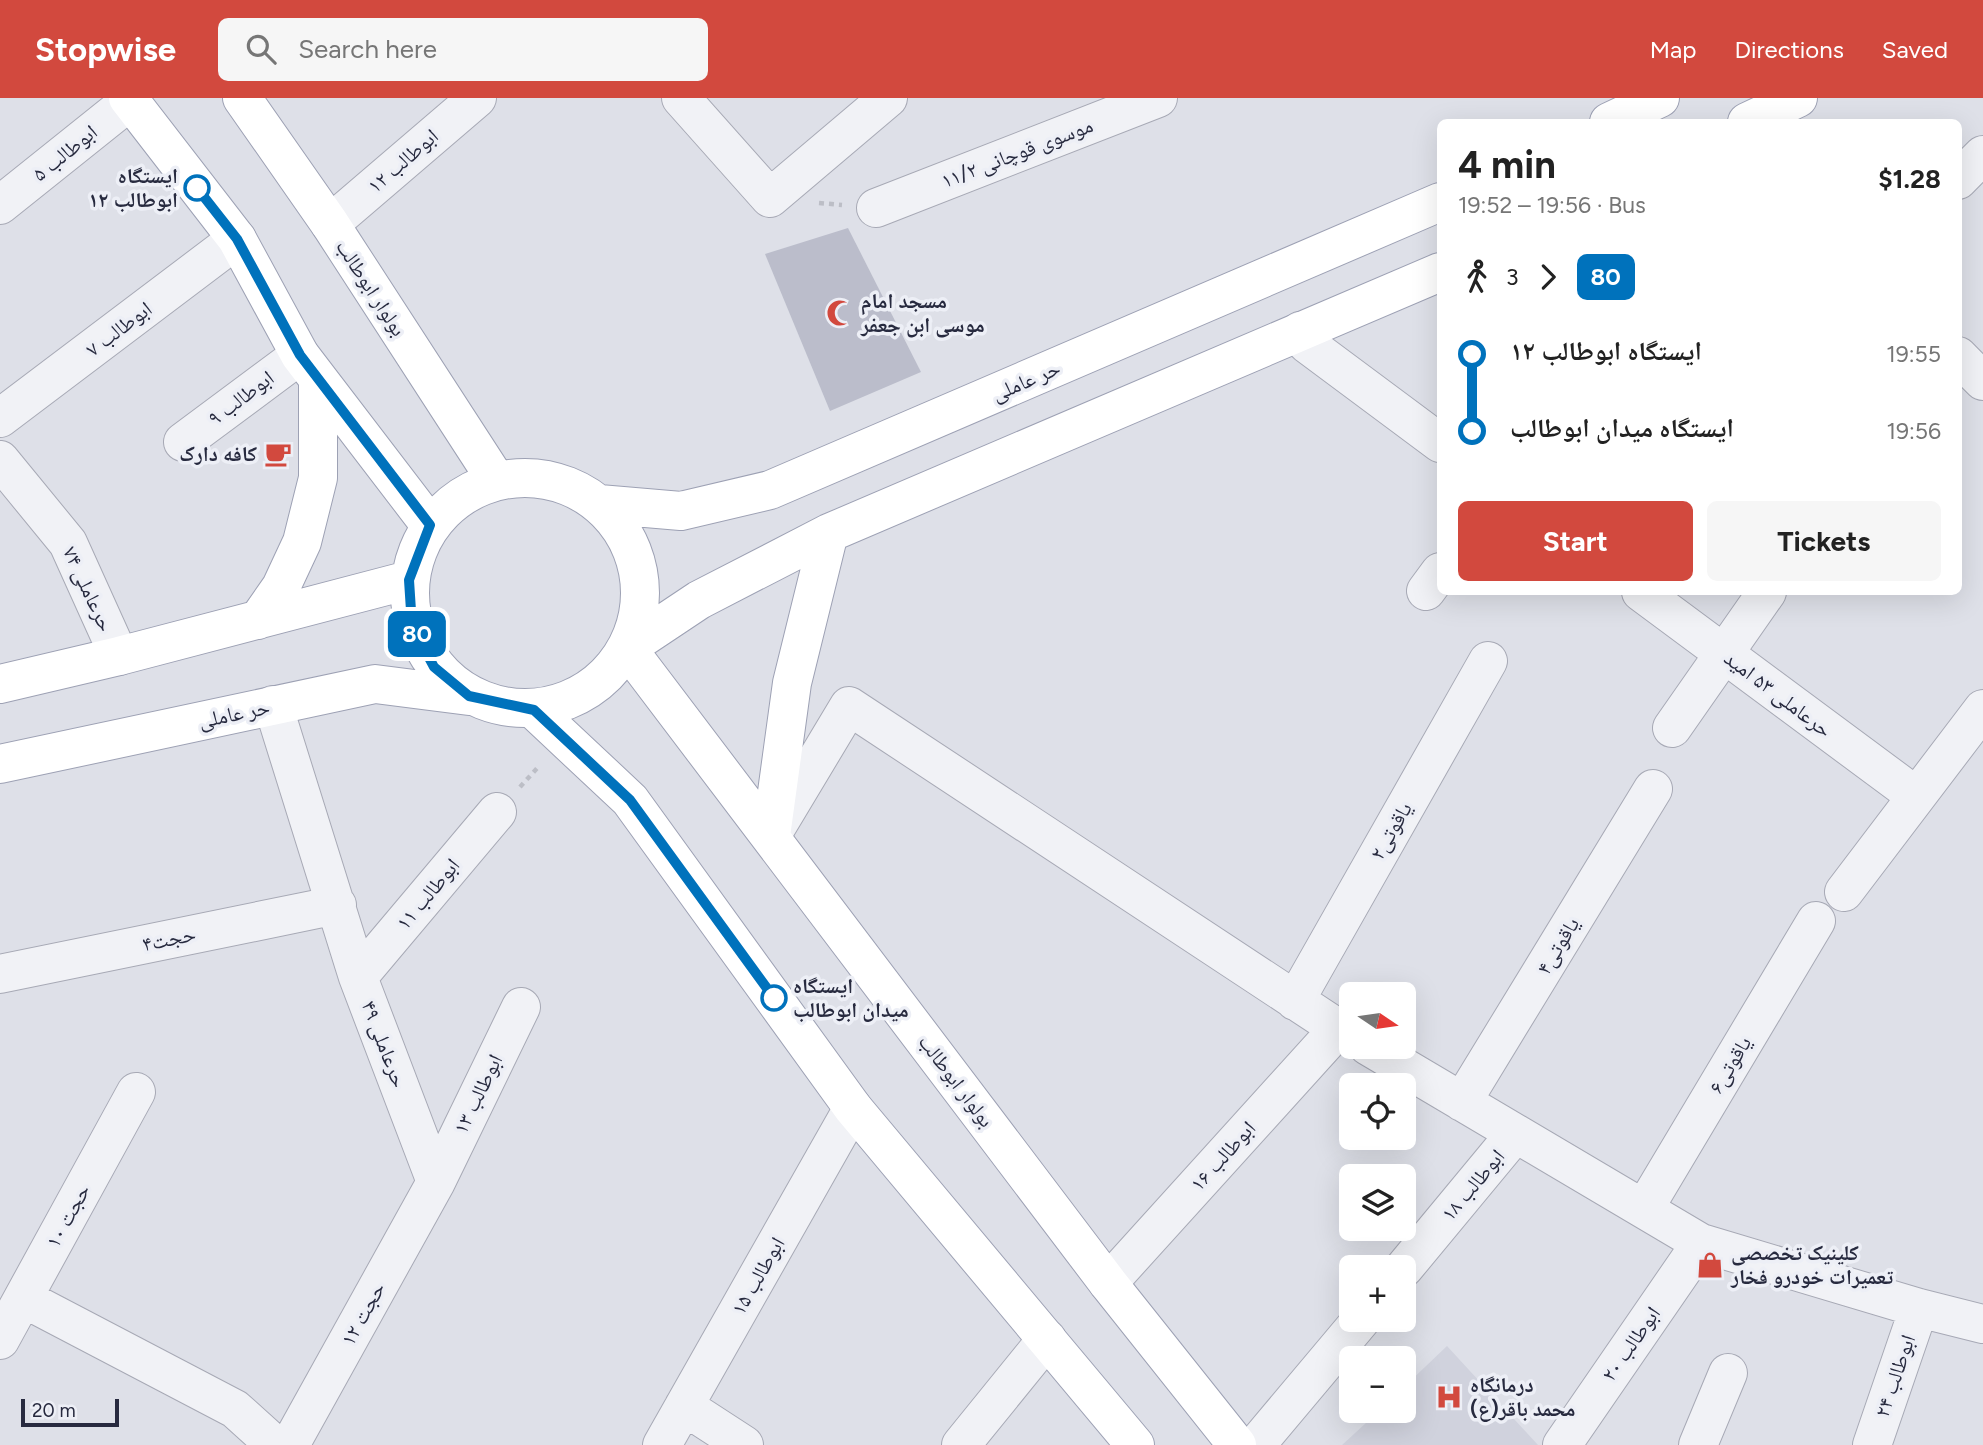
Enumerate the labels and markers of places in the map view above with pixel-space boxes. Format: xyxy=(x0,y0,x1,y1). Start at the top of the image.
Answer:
place label: ایستگاه ابوطالب ۱۲ xyxy=(88,163,178,212)
marker: ایستگاه ابوطالب ۱۲ xyxy=(184,175,210,201)
place label: مسجد امام موسی ابن جعفر xyxy=(860,288,985,338)
mosque icon: مسجد امام موسی ابن جعفر xyxy=(825,298,855,328)
cafe icon: کافه دارک xyxy=(263,439,293,469)
place label: کافه دارک xyxy=(179,441,257,466)
place label: ایستگاه میدان ابوطالب xyxy=(793,973,909,1022)
marker: ایستگاه میدان ابوطالب xyxy=(761,985,787,1011)
place label: کلینیک تخصصی تعمیرات خودرو فخار xyxy=(1730,1240,1893,1289)
shop icon: کلینیک تخصصی تعمیرات خودرو فخار xyxy=(1695,1250,1725,1280)
place label: درمانگاه محمد باقر(ع) xyxy=(1470,1372,1575,1422)
hospital icon: درمانگاه محمد باقر(ع) xyxy=(1434,1382,1464,1412)

